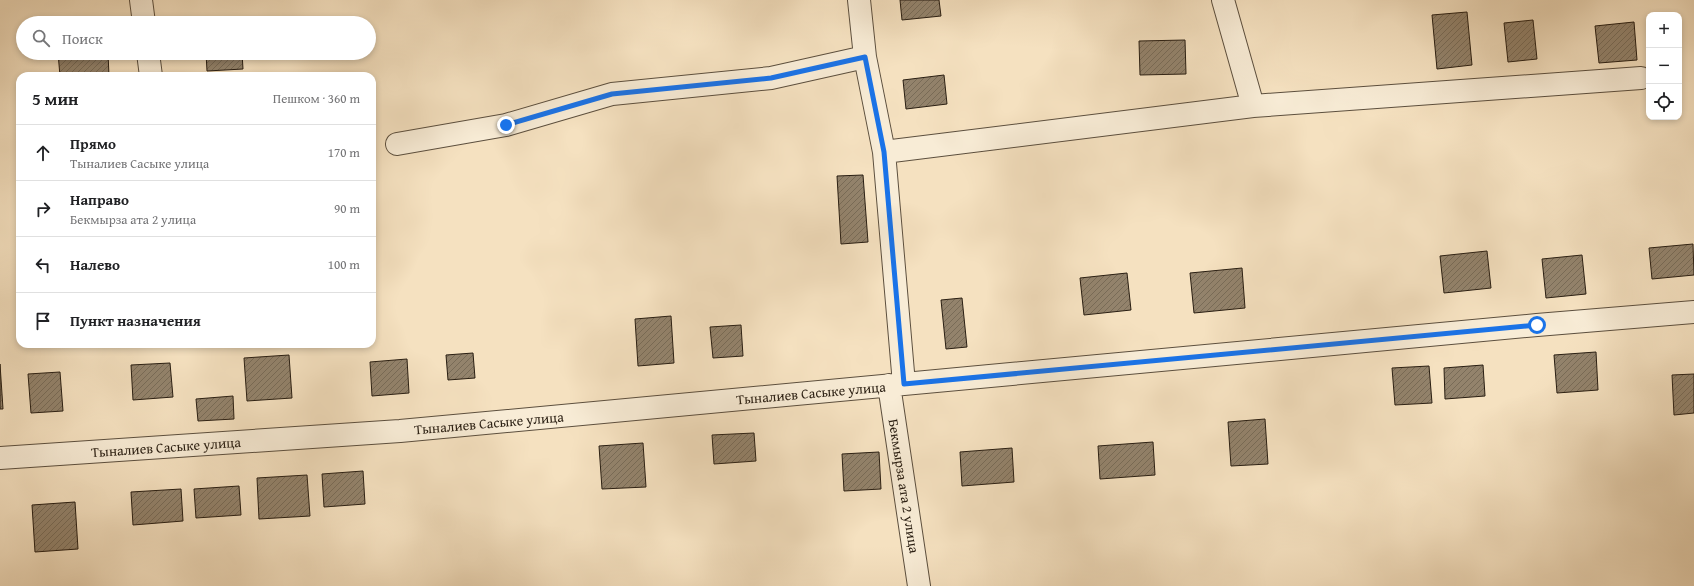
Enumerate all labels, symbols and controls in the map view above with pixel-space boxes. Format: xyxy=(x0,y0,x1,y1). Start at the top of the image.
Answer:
map controls xyxy=(1646,12,1682,120)
button: + xyxy=(1646,12,1682,48)
search box xyxy=(16,16,376,60)
icon: search xyxy=(30,27,52,49)
text: Поиск xyxy=(62,28,103,49)
button: − xyxy=(1646,48,1682,84)
button: locate xyxy=(1646,84,1682,120)
text: 5 мин xyxy=(32,86,78,111)
text: Пешком · 360 m xyxy=(273,89,360,108)
route end xyxy=(497,116,515,134)
text: Прямо xyxy=(70,133,116,154)
icon: ahead xyxy=(32,142,54,164)
text: 170 m xyxy=(328,143,360,162)
text: Тыналиев Сасыке улица xyxy=(70,154,209,173)
text: Направо xyxy=(70,189,129,210)
icon: right xyxy=(32,198,54,220)
text: 90 m xyxy=(334,199,360,218)
text: Бекмырза ата 2 улица xyxy=(70,210,196,229)
icon: left xyxy=(32,254,54,276)
text: Налево xyxy=(70,254,120,275)
text: 100 m xyxy=(328,255,360,274)
icon: arrive xyxy=(32,310,54,332)
text: Пункт назначения xyxy=(70,310,201,331)
route start xyxy=(1528,316,1546,334)
street label: Тыналиев Сасыке улица xyxy=(735,376,887,409)
street label: Тыналиев Сасыке улица xyxy=(413,406,565,439)
street label: Бекмырза ата 2 улица xyxy=(884,417,925,555)
street label: Тыналиев Сасыке улица xyxy=(90,432,242,462)

